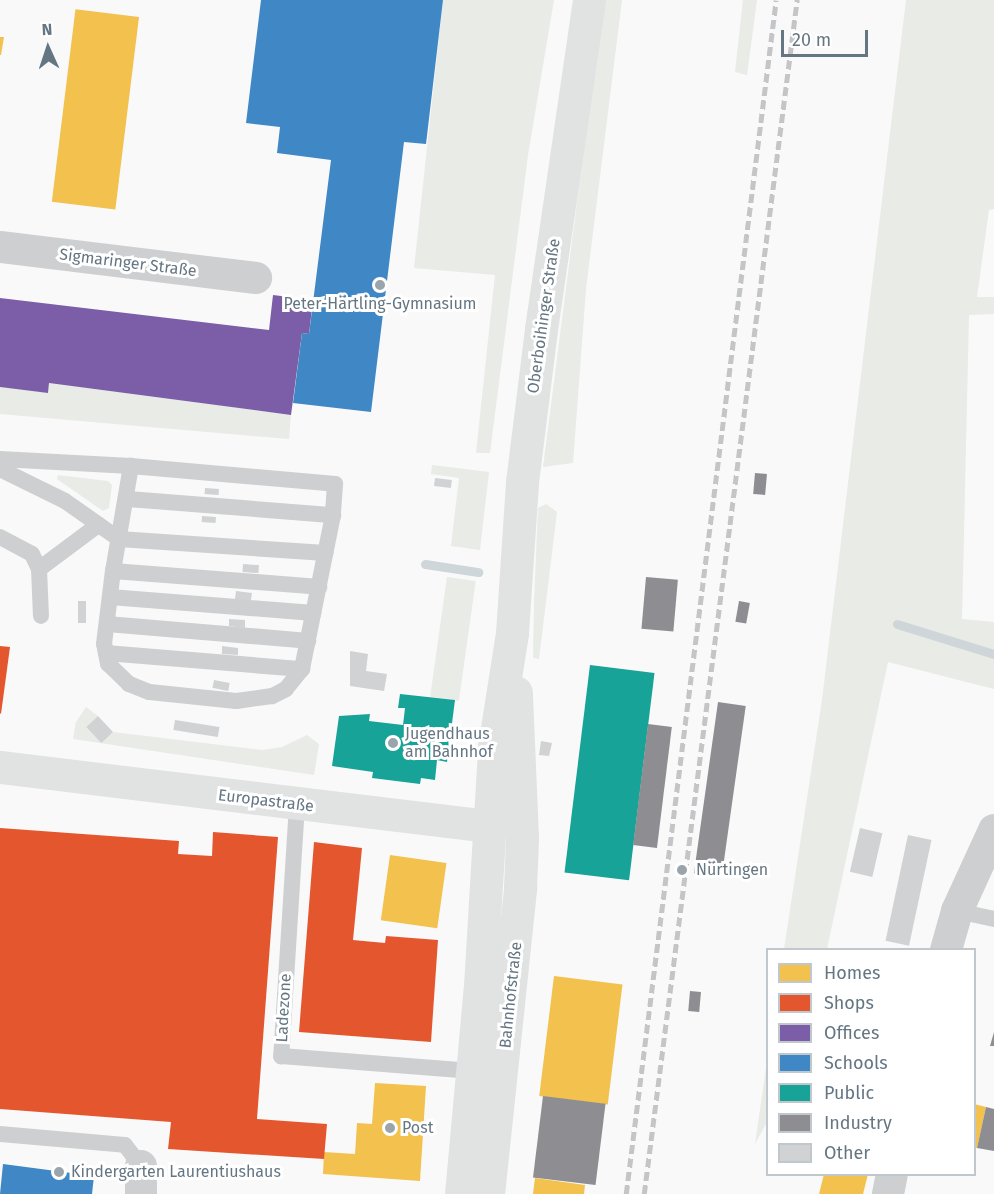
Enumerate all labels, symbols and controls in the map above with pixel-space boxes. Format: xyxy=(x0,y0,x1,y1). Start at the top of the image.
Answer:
north arrow xyxy=(18,18,78,78)
scale bar xyxy=(784,18,871,56)
text: N xyxy=(41,20,53,39)
text: 20 m xyxy=(792,29,831,51)
street label: Oberboihinger Straße xyxy=(524,237,564,395)
street label: Sigmaringer Straße xyxy=(58,245,198,281)
marker: Peter-Härtling-Gymnasium xyxy=(373,278,387,292)
place label: Peter-Härtling-Gymnasium xyxy=(283,294,477,314)
place label: Jugendhaus am Bahnhof xyxy=(405,724,493,762)
marker: Jugendhaus am Bahnhof xyxy=(386,736,400,750)
street label: Europastraße xyxy=(217,786,315,816)
place label: Nürtingen xyxy=(696,860,768,880)
marker: Nürtingen xyxy=(673,861,691,879)
street label: Bahnhofstraße xyxy=(496,941,526,1049)
legend xyxy=(766,948,976,1176)
text: Homes xyxy=(824,962,880,984)
street label: Ladezone xyxy=(273,973,295,1043)
text: Shops xyxy=(824,992,874,1014)
text: Offices xyxy=(824,1022,879,1044)
text: Schools xyxy=(824,1052,888,1074)
text: Public xyxy=(824,1082,874,1104)
text: Industry xyxy=(824,1112,892,1134)
place label: Post xyxy=(402,1118,433,1138)
marker: Post xyxy=(383,1121,397,1135)
text: Other xyxy=(824,1142,870,1164)
place label: Kindergarten Laurentiushaus xyxy=(71,1162,281,1182)
marker: Kindergarten Laurentiushaus xyxy=(52,1165,66,1179)

